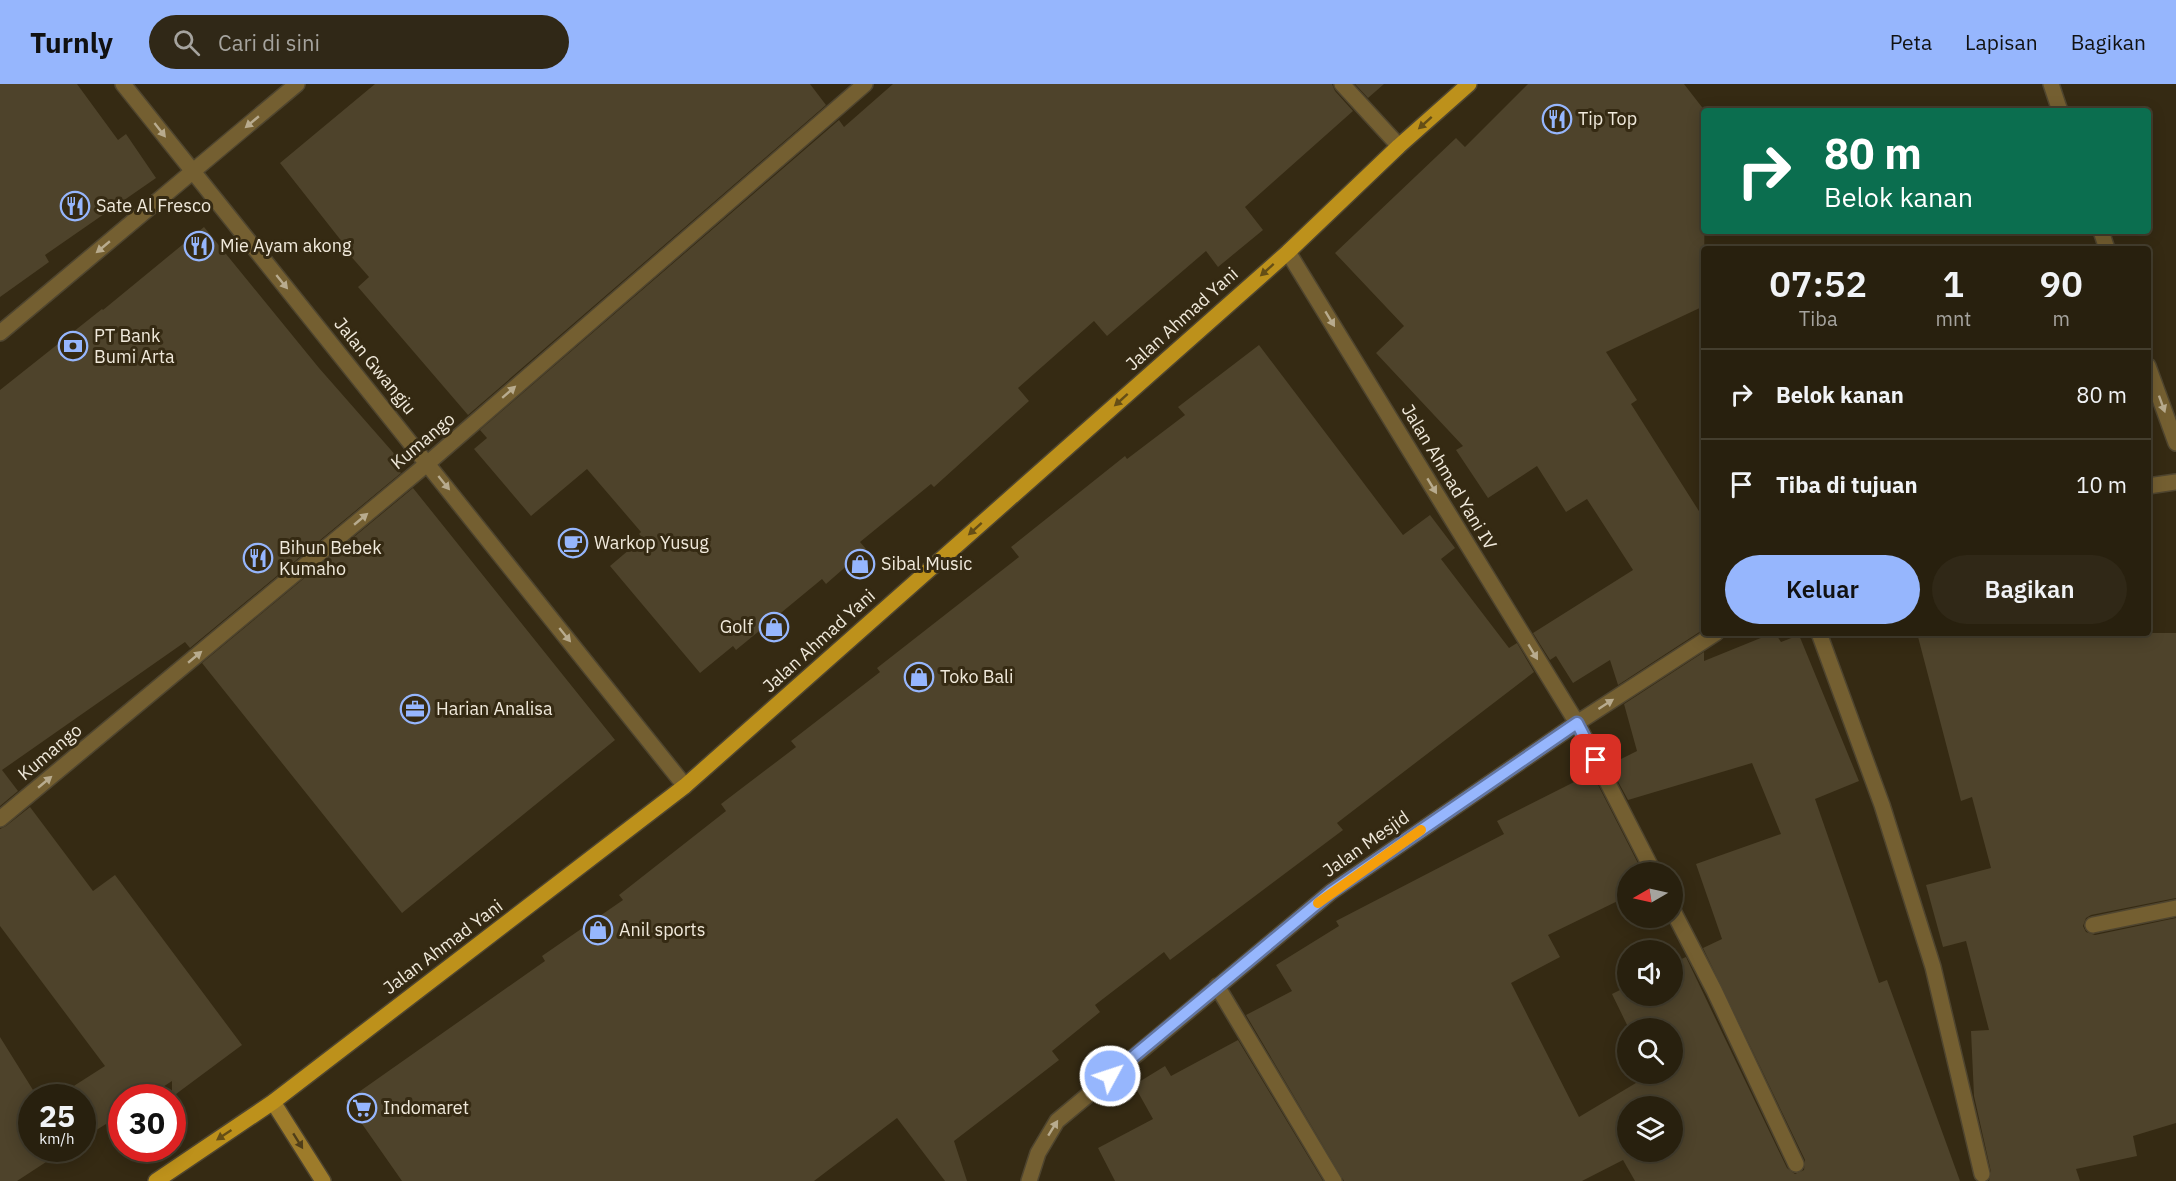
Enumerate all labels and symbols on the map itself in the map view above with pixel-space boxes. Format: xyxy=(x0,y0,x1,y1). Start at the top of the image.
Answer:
restaurant icon: Tip Top xyxy=(1541,103,1573,135)
place label: Tip Top xyxy=(1578,107,1637,130)
one-way arrow xyxy=(245,115,260,128)
one-way arrow xyxy=(1418,116,1433,129)
one-way arrow xyxy=(153,122,166,138)
restaurant icon: Sate Al Fresco xyxy=(59,190,91,222)
place label: Sate Al Fresco xyxy=(96,194,211,217)
restaurant icon: Mie Ayam akong xyxy=(183,230,215,262)
place label: Mie Ayam akong xyxy=(220,234,352,257)
one-way arrow xyxy=(96,240,111,253)
street label: Jalan Ahmad Yani xyxy=(1121,262,1243,375)
one-way arrow xyxy=(1260,263,1275,276)
one-way arrow xyxy=(275,274,288,290)
one-way arrow xyxy=(1324,311,1335,327)
street label: Jalan Gwangju xyxy=(329,313,422,419)
place label: PT Bank Bumi Arta xyxy=(94,324,175,368)
bank icon: PT Bank Bumi Arta xyxy=(57,330,89,362)
one-way arrow xyxy=(501,386,516,399)
one-way arrow xyxy=(1114,393,1129,406)
one-way arrow xyxy=(2158,395,2167,413)
street label: Jalan Ahmad Yani IV xyxy=(1397,400,1502,554)
street label: Kumango xyxy=(386,407,459,474)
one-way arrow xyxy=(437,475,450,491)
one-way arrow xyxy=(1426,478,1437,494)
one-way arrow xyxy=(353,512,369,525)
one-way arrow xyxy=(968,522,983,535)
cafe icon: Warkop Yusug xyxy=(557,527,589,559)
place label: Warkop Yusug xyxy=(594,531,709,554)
place label: Bihun Bebek Kumaho xyxy=(279,536,382,580)
restaurant icon: Bihun Bebek Kumaho xyxy=(242,542,274,574)
shop icon: Sibal Music xyxy=(844,548,876,580)
place label: Sibal Music xyxy=(881,552,972,575)
street label: Jalan Ahmad Yani xyxy=(758,584,880,697)
shop icon: Golf xyxy=(758,611,790,643)
place label: Golf xyxy=(720,615,753,638)
one-way arrow xyxy=(559,628,571,643)
one-way arrow xyxy=(1528,644,1539,660)
one-way arrow xyxy=(187,651,202,664)
shop icon: Toko Bali xyxy=(903,661,935,693)
place label: Toko Bali xyxy=(940,665,1013,688)
office icon: Harian Analisa xyxy=(399,693,431,725)
place label: Harian Analisa xyxy=(436,697,553,720)
one-way arrow xyxy=(1598,698,1614,709)
street label: Kumango xyxy=(13,718,86,785)
pin xyxy=(1570,734,1621,785)
one-way arrow xyxy=(37,775,53,788)
street label: Jalan Mesjid xyxy=(1318,805,1413,882)
north arrow xyxy=(1617,862,1683,928)
street label: Jalan Ahmad Yani xyxy=(378,894,507,999)
shop icon: Anil sports xyxy=(582,914,614,946)
place label: Anil sports xyxy=(619,918,705,941)
position arrow xyxy=(1078,1044,1142,1108)
speed limit sign: 30 xyxy=(108,1084,186,1162)
supermarket icon: Indomaret xyxy=(346,1092,378,1124)
place label: Indomaret xyxy=(383,1096,469,1119)
one-way arrow xyxy=(1047,1120,1058,1136)
one-way arrow xyxy=(216,1129,233,1140)
one-way arrow xyxy=(292,1133,303,1149)

